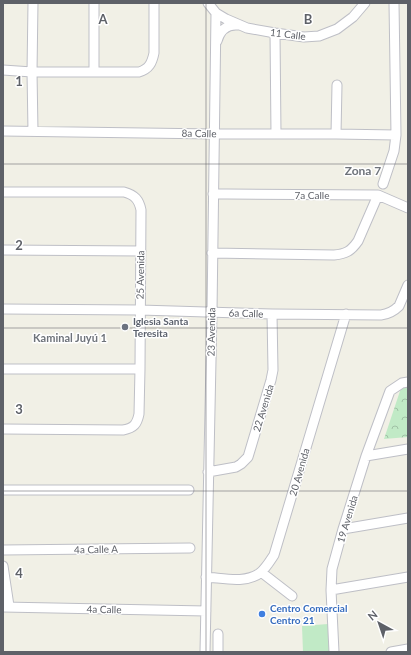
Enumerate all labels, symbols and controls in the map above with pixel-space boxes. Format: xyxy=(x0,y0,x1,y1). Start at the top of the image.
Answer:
text: A xyxy=(97,11,108,27)
text: B xyxy=(304,11,313,27)
street label: 11 Calle xyxy=(269,26,307,42)
text: 1 xyxy=(15,73,23,89)
street label: 8a Calle xyxy=(181,127,217,139)
district label: Zona 7 xyxy=(345,163,381,178)
street label: 7a Calle xyxy=(295,189,329,201)
text: 2 xyxy=(15,237,23,253)
street label: 25 Avenida xyxy=(134,250,146,300)
street label: 6a Calle xyxy=(228,306,264,320)
street label: 23 Avenida xyxy=(205,307,217,357)
place label: Iglesia Santa Teresita xyxy=(133,315,188,339)
marker: Iglesia Santa Teresita xyxy=(120,322,130,332)
district label: Kaminal Juyú 1 xyxy=(33,331,107,344)
street label: 22 Avenida xyxy=(250,383,276,433)
text: 3 xyxy=(15,401,23,417)
street label: 20 Avenida xyxy=(286,447,312,497)
street label: 19 Avenida xyxy=(334,494,360,544)
street label: 4a Calle A xyxy=(74,543,118,555)
text: 4 xyxy=(15,565,23,581)
place label: Centro Comercial Centro 21 xyxy=(270,602,347,626)
street label: 4a Calle xyxy=(86,603,122,615)
north arrow xyxy=(359,603,399,643)
text: N xyxy=(365,607,380,623)
marker: Centro Comercial Centro 21 xyxy=(257,609,267,619)

